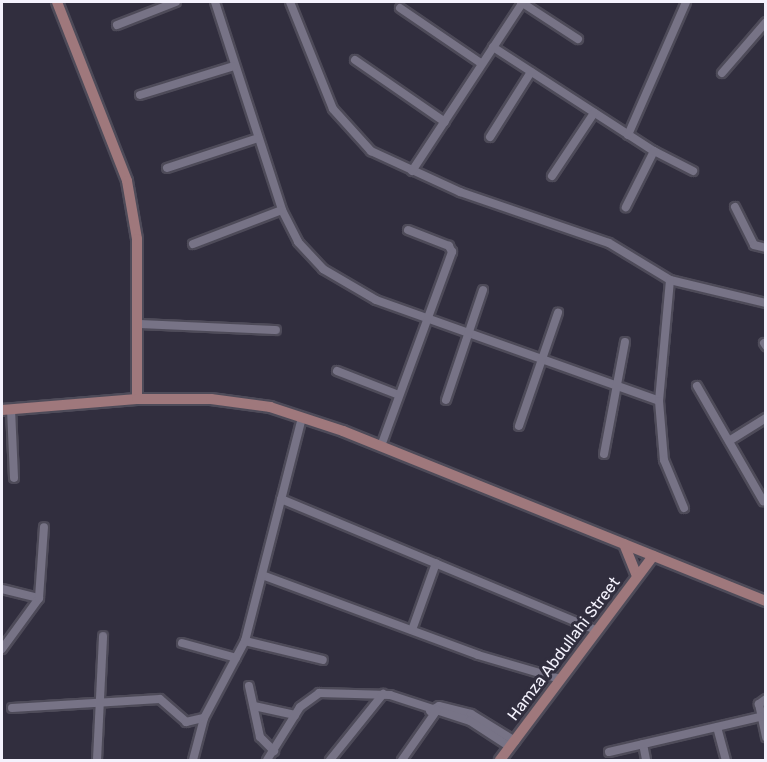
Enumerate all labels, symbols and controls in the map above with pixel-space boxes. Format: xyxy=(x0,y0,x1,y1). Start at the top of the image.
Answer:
street label: Hamza Abdullahi Street xyxy=(504,573,624,725)

